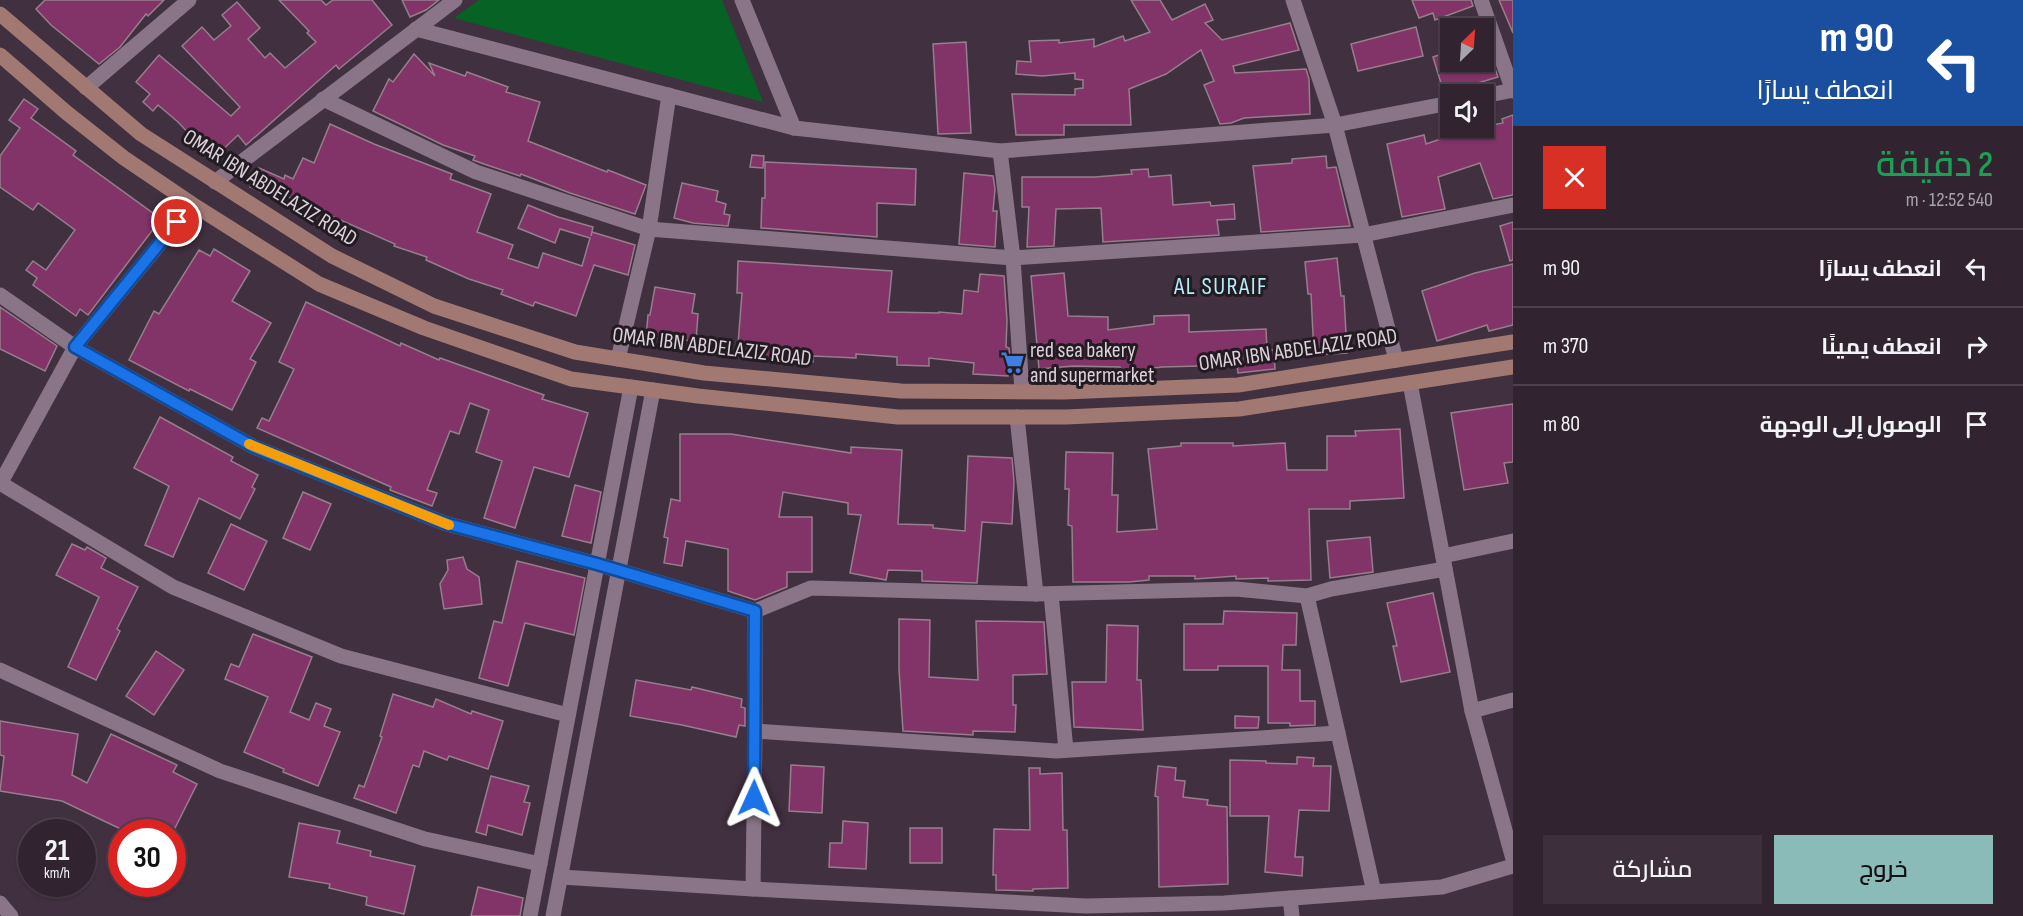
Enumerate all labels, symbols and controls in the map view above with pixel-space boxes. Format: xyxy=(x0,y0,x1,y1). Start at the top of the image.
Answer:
text: 90 m xyxy=(1820,13,1894,64)
north arrow xyxy=(1440,18,1494,72)
map controls xyxy=(1440,18,1494,138)
icon: left xyxy=(1915,24,1993,102)
text: انعطف يسارًا xyxy=(1757,75,1894,107)
button: sound xyxy=(1440,84,1494,138)
street label: OMAR IBN ABDELAZIZ ROAD xyxy=(178,123,362,253)
text: 2 دقيقة xyxy=(1876,144,1993,187)
button: close xyxy=(1543,146,1606,209)
text: 540 m · 12:52 xyxy=(1906,188,1993,212)
pin xyxy=(151,196,202,247)
icon: arrive xyxy=(160,205,193,238)
icon: left xyxy=(1960,252,1993,285)
text: 90 m xyxy=(1543,255,1580,282)
text: انعطف يسارًا xyxy=(1819,256,1942,283)
district label: AL SURAIF xyxy=(1173,272,1268,301)
street label: OMAR IBN ABDELAZIZ ROAD xyxy=(611,321,813,373)
street label: OMAR IBN ABDELAZIZ ROAD xyxy=(1197,323,1399,377)
icon: right xyxy=(1960,330,1993,363)
text: 370 m xyxy=(1543,333,1588,360)
text: انعطف يمينًا xyxy=(1821,334,1942,361)
place label: red sea bakery and supermarket xyxy=(1030,337,1155,389)
supermarket icon: red sea bakery and supermarket xyxy=(999,350,1025,376)
icon: arrive xyxy=(1960,408,1993,441)
text: 80 m xyxy=(1543,411,1580,438)
text: الوصول إلى الوجهة xyxy=(1760,412,1942,439)
position arrow xyxy=(722,766,786,830)
speed limit sign: 30 xyxy=(108,819,186,897)
text: 21 xyxy=(45,833,69,869)
button: مشاركة xyxy=(1543,835,1762,904)
button: خروج xyxy=(1774,835,1993,904)
text: km/h xyxy=(44,864,70,883)

